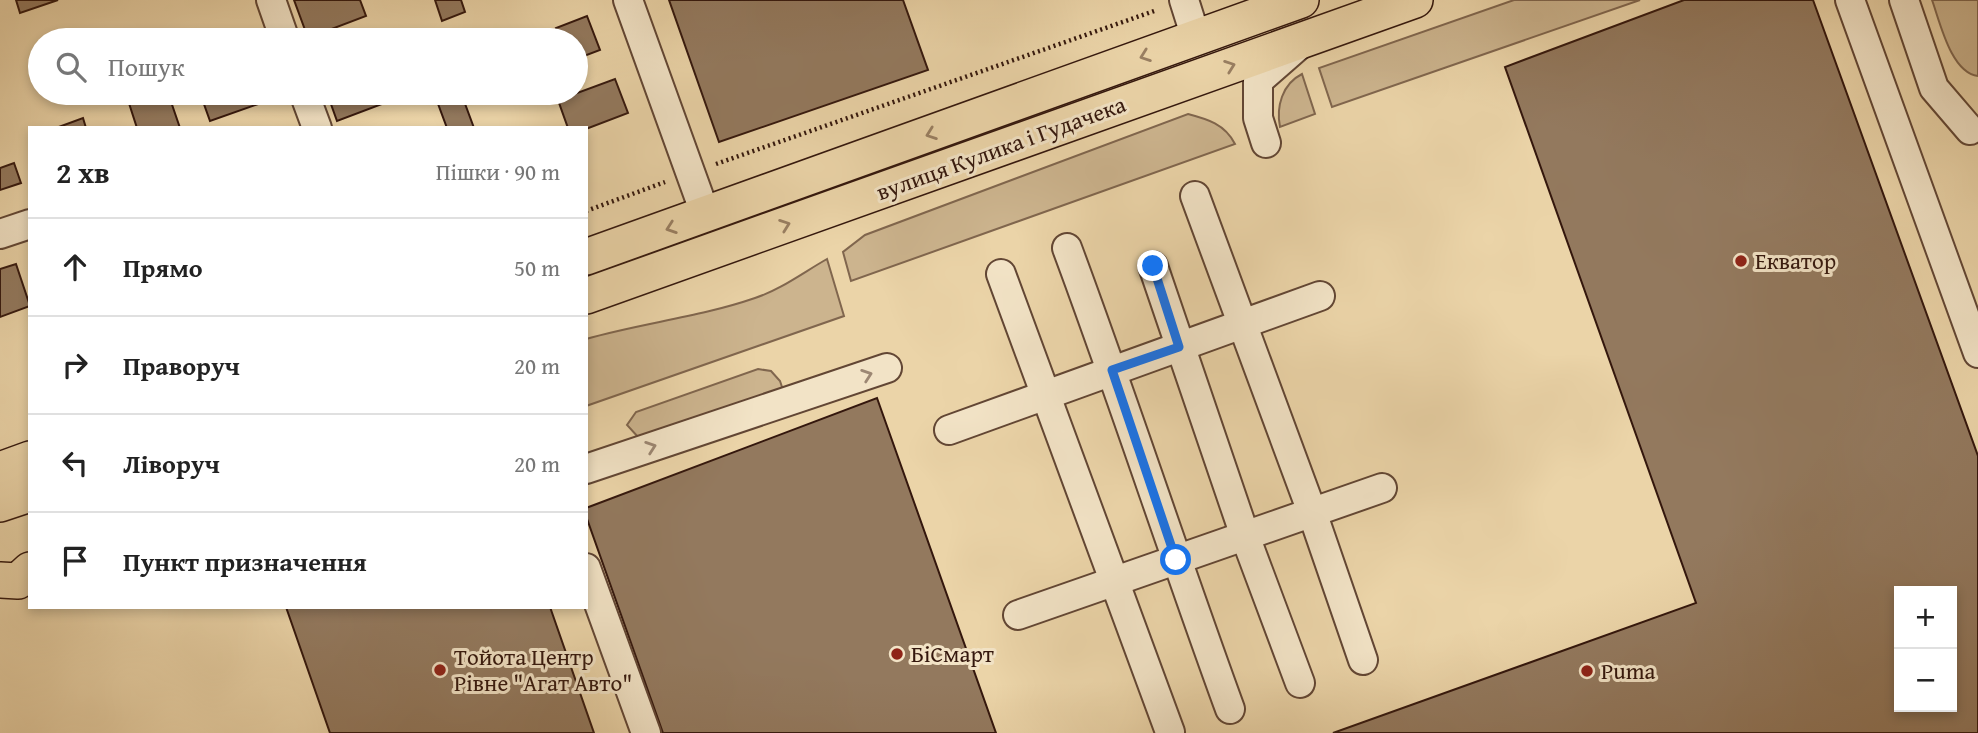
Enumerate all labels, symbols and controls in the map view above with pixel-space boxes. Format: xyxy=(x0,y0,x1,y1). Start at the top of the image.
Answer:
search box xyxy=(28,28,588,105)
text: Пошук xyxy=(108,47,185,86)
icon: search xyxy=(52,48,90,86)
one-way arrow xyxy=(1139,48,1151,62)
one-way arrow xyxy=(1223,60,1235,74)
street label: вулиця Кулика і Гудачека xyxy=(872,87,1130,208)
one-way arrow xyxy=(926,126,938,140)
text: 2 хв xyxy=(56,150,110,194)
text: Пішки · 90 m xyxy=(436,155,560,188)
one-way arrow xyxy=(778,219,791,233)
one-way arrow xyxy=(665,220,678,234)
place label: Екватор xyxy=(1755,244,1836,277)
icon: ahead xyxy=(56,248,94,286)
text: Прямо xyxy=(123,248,203,287)
route end xyxy=(1137,250,1168,281)
text: 50 m xyxy=(514,251,560,284)
marker: Екватор xyxy=(1733,253,1749,269)
icon: right xyxy=(56,346,94,384)
text: Праворуч xyxy=(123,346,240,385)
text: 20 m xyxy=(514,349,560,382)
one-way arrow xyxy=(860,369,872,383)
one-way arrow xyxy=(645,441,657,456)
icon: left xyxy=(56,444,94,482)
text: Ліворуч xyxy=(123,444,220,483)
text: 20 m xyxy=(514,447,560,480)
icon: arrive xyxy=(56,542,94,580)
text: Пункт призначення xyxy=(123,542,367,581)
route start xyxy=(1160,544,1191,575)
map controls xyxy=(1894,586,1957,712)
button: + xyxy=(1894,586,1957,649)
place label: БіСмарт xyxy=(911,637,994,670)
place label: Тойота Центр Рівне "Агат Авто" xyxy=(454,640,632,699)
marker: БіСмарт xyxy=(889,646,905,662)
button: − xyxy=(1894,649,1957,712)
place label: Puma xyxy=(1601,654,1656,687)
marker: Тойота Центр Рівне "Агат Авто" xyxy=(432,662,448,678)
marker: Puma xyxy=(1579,663,1595,679)

